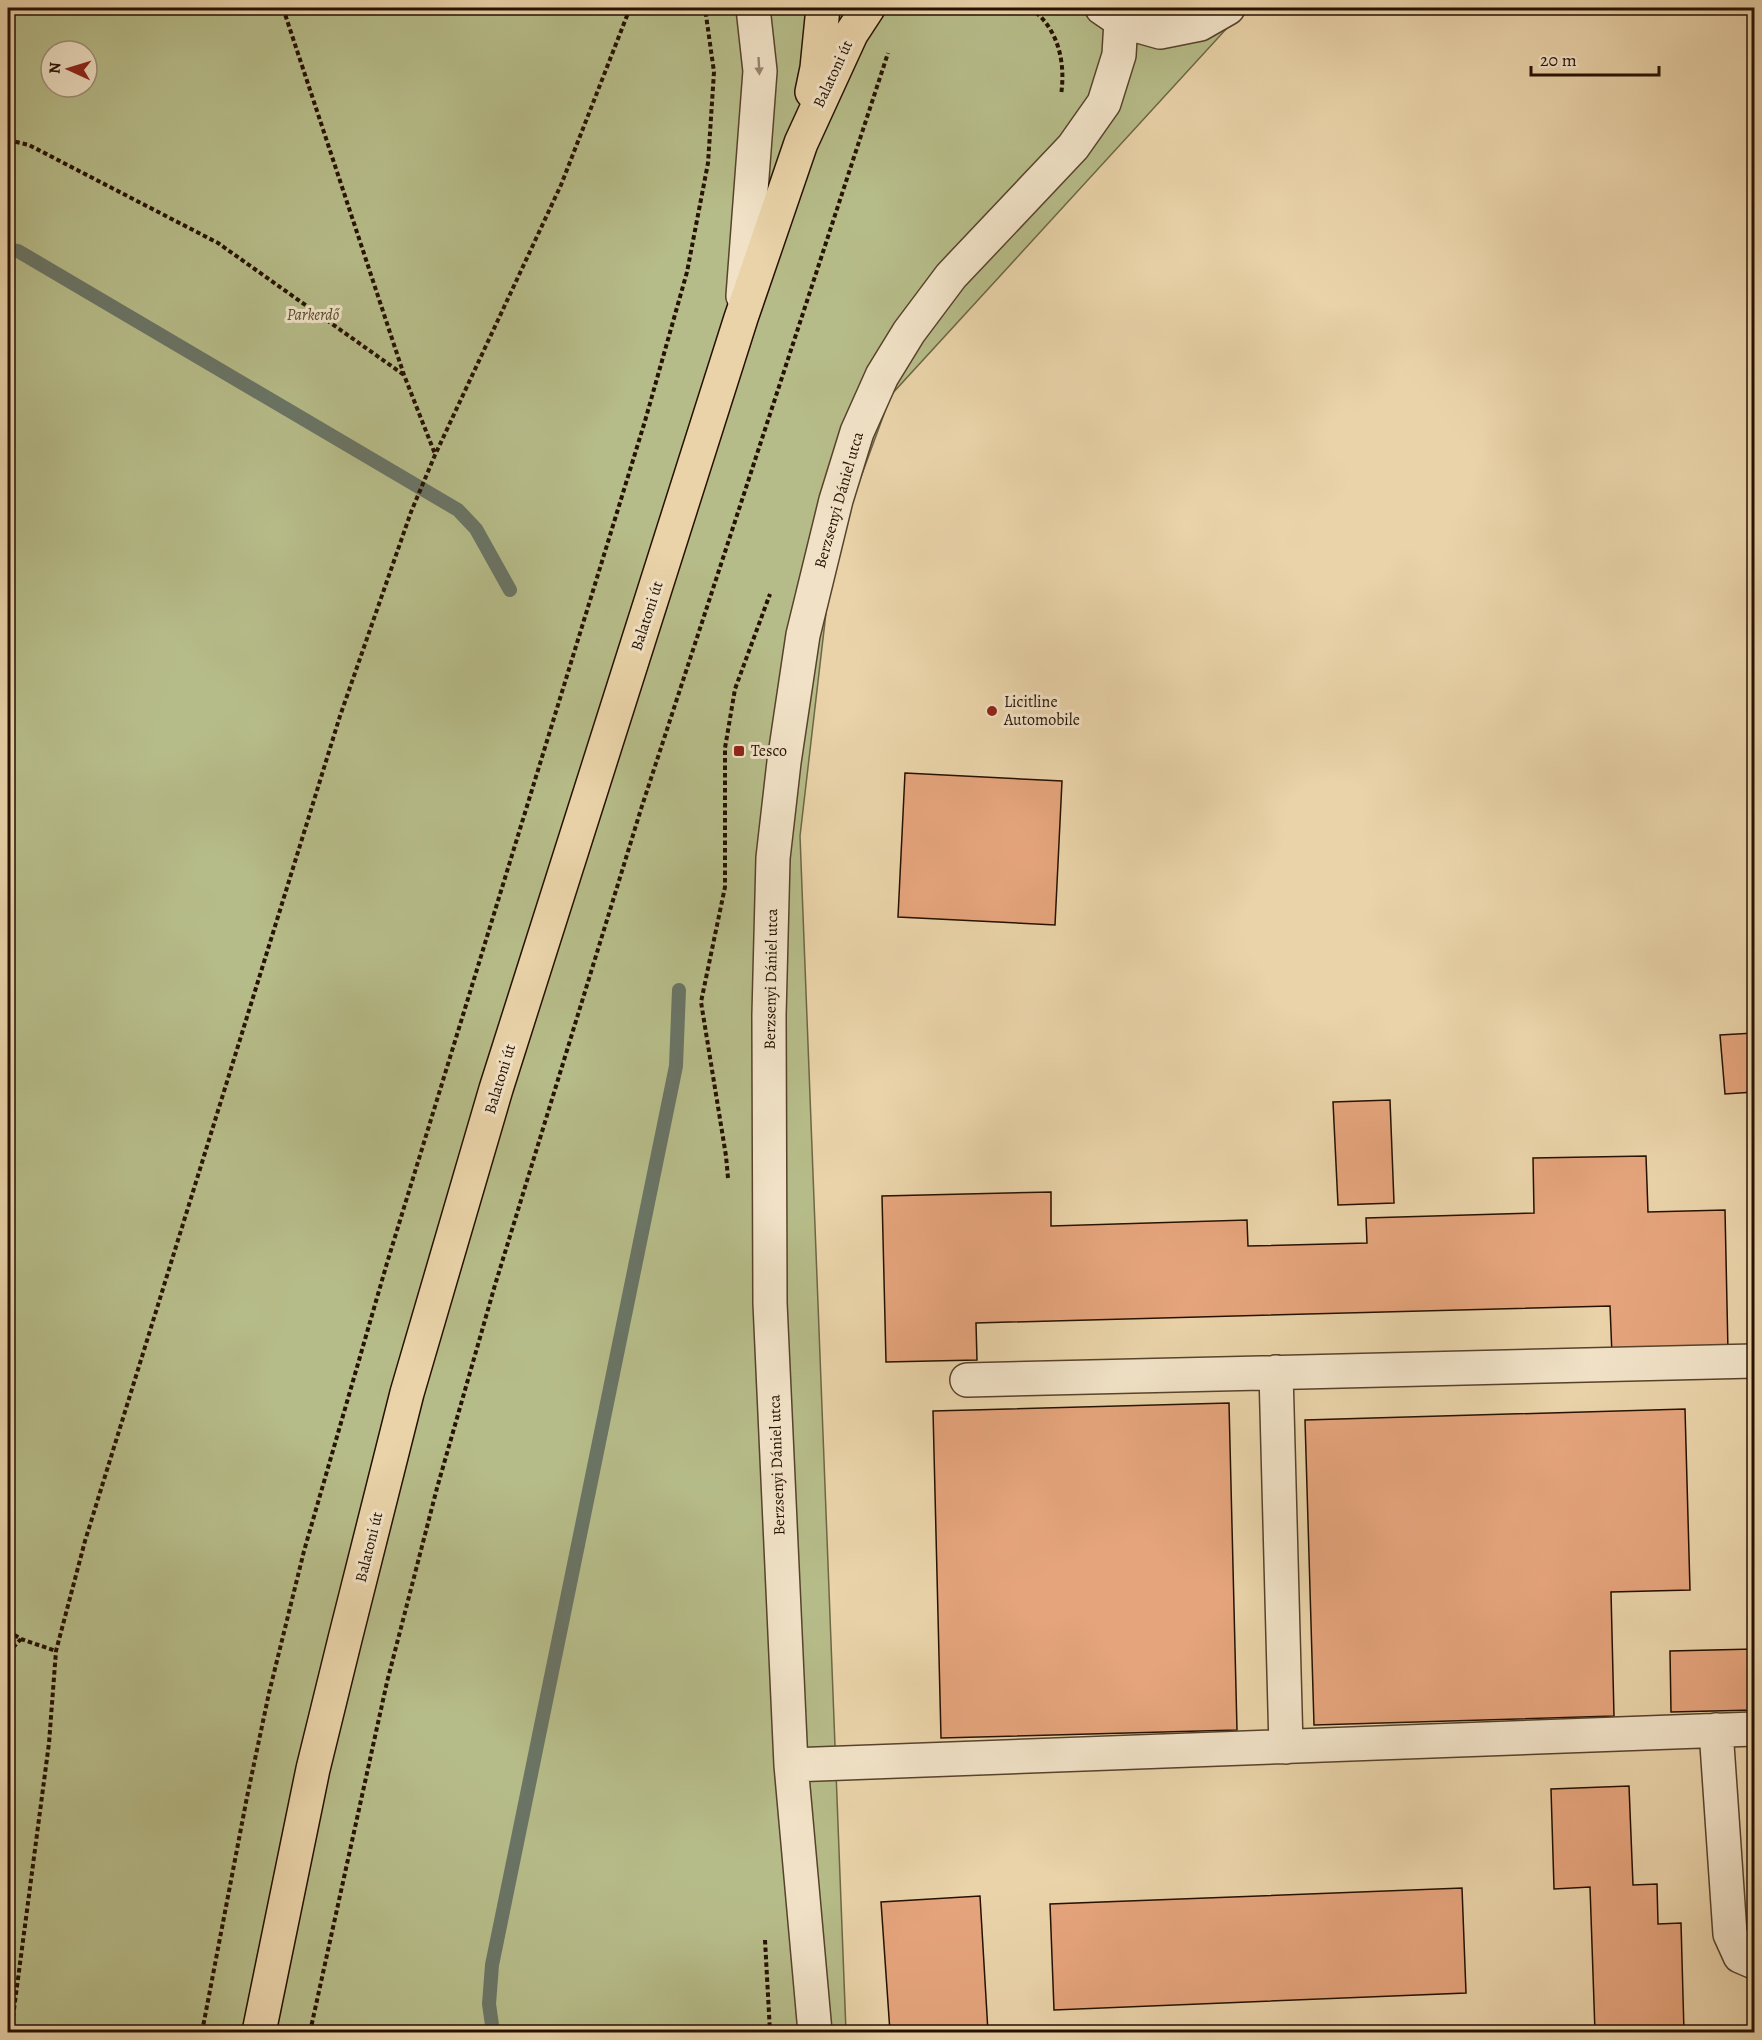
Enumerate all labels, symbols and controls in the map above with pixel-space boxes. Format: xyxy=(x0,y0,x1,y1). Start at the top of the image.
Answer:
street label: Balatoni út xyxy=(808,37,858,111)
north arrow xyxy=(39,39,99,99)
scale bar xyxy=(1531,39,1658,77)
text: 20 m xyxy=(1540,48,1577,72)
one-way arrow xyxy=(754,56,764,75)
text: N xyxy=(44,61,66,75)
park label: Parkerdő xyxy=(287,304,340,326)
street label: Berzsenyi Dániel utca xyxy=(809,429,869,571)
street label: Balatoni út xyxy=(625,578,669,654)
place label: Licitline Automobile xyxy=(1003,691,1080,731)
marker: Licitline Automobile xyxy=(985,704,999,718)
place label: Tesco xyxy=(751,740,787,762)
marker: Tesco xyxy=(732,744,746,758)
street label: Berzsenyi Dániel utca xyxy=(759,908,783,1050)
street label: Balatoni út xyxy=(479,1041,521,1117)
street label: Berzsenyi Dániel utca xyxy=(764,1394,790,1536)
street label: Balatoni út xyxy=(350,1509,388,1585)

